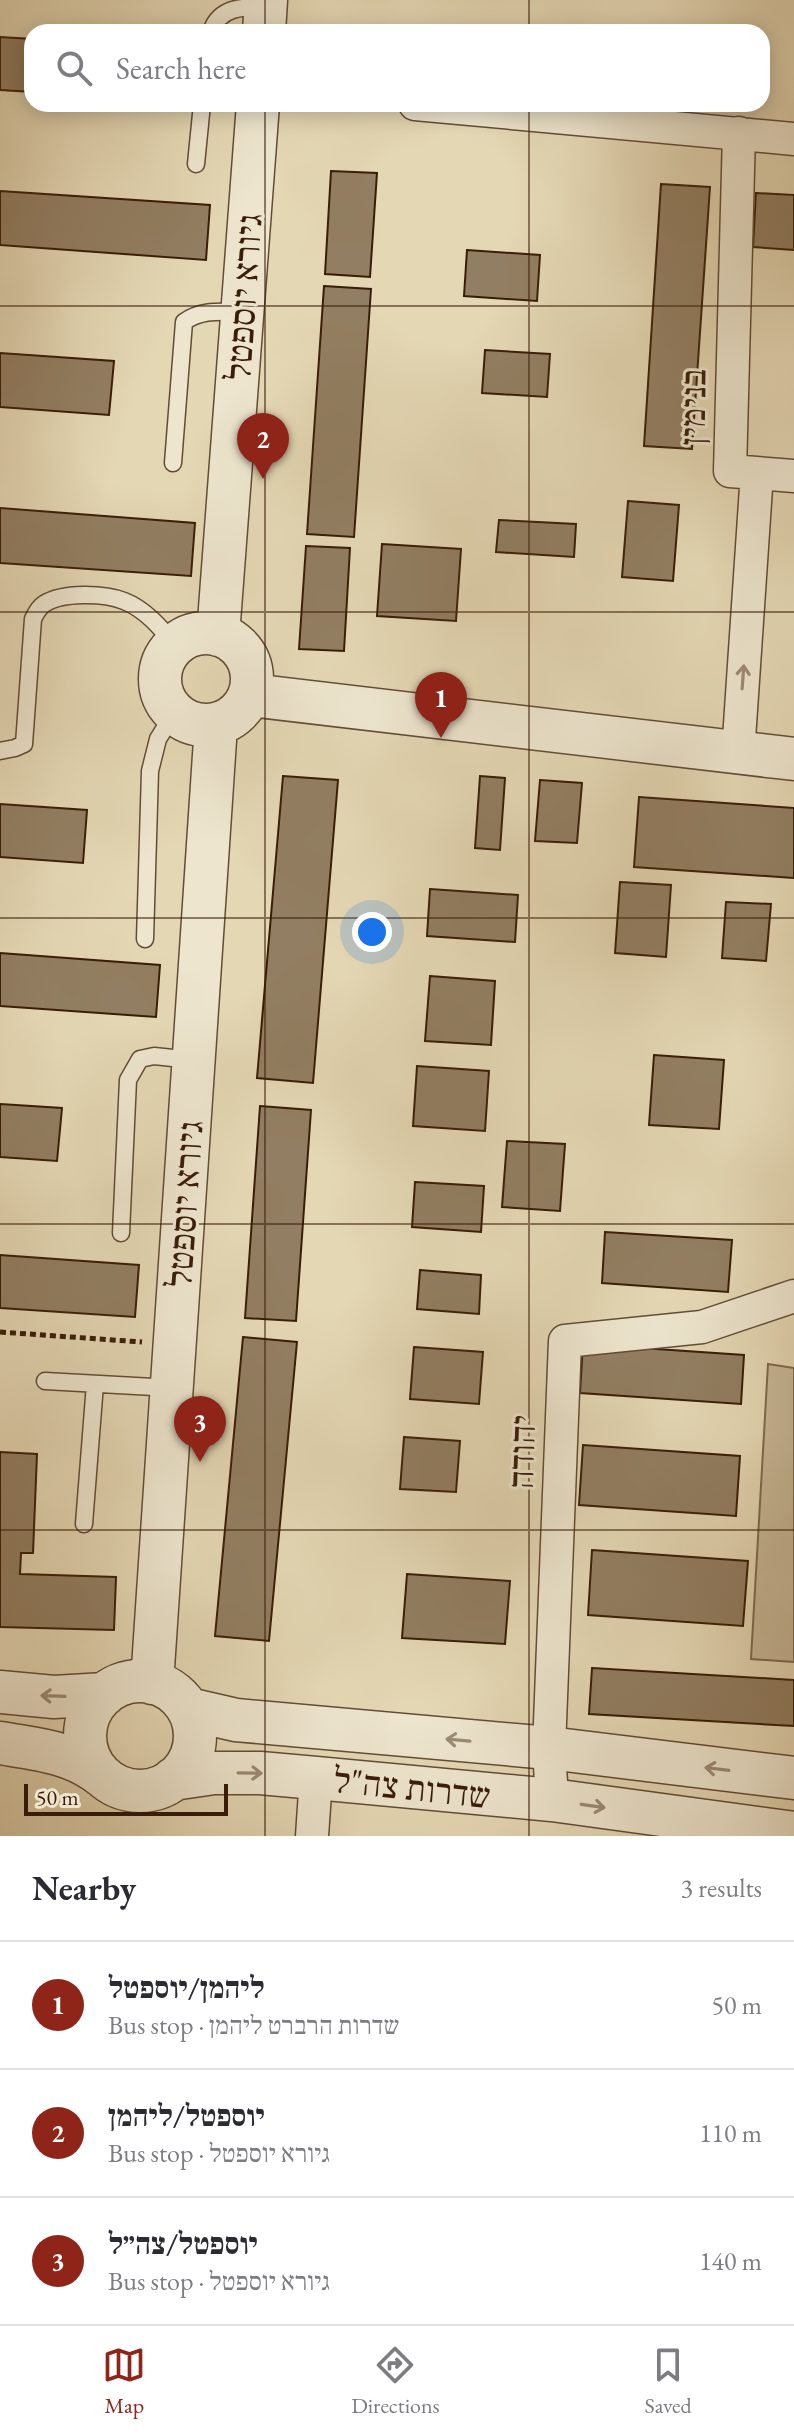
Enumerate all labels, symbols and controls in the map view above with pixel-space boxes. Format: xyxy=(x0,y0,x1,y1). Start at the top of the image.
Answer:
search box xyxy=(24,24,770,112)
icon: search xyxy=(52,46,96,90)
text: Search here xyxy=(116,49,246,88)
street label: גיורא יוספטל xyxy=(214,212,273,382)
street label: בנימין xyxy=(668,368,717,446)
pin: 2 xyxy=(237,413,289,479)
one-way arrow xyxy=(736,664,751,691)
pin: 1 xyxy=(415,672,467,738)
your location xyxy=(352,912,392,952)
street label: גיורא יוספטל xyxy=(155,1119,214,1289)
pin: 3 xyxy=(174,1396,226,1462)
street label: יהודה xyxy=(497,1414,546,1490)
one-way arrow xyxy=(40,1688,67,1703)
one-way arrow xyxy=(445,1732,472,1747)
street label: שדרות צה"ל xyxy=(331,1756,493,1819)
one-way arrow xyxy=(704,1761,730,1776)
one-way arrow xyxy=(236,1765,263,1781)
scale bar xyxy=(24,1780,228,1816)
text: 50 m xyxy=(36,1783,79,1812)
one-way arrow xyxy=(580,1799,605,1814)
text: Nearby xyxy=(32,1866,136,1910)
text: 3 results xyxy=(681,1871,762,1905)
text: ליהמן/יוספטל xyxy=(108,1968,265,2007)
text: 1 xyxy=(51,1988,65,2022)
text: 50 m xyxy=(712,1988,762,2022)
text: Bus stop · שדרות הרברט ליהמן xyxy=(108,2008,399,2042)
text: יוספטל/ליהמן xyxy=(108,2096,265,2135)
text: 2 xyxy=(51,2116,65,2150)
text: 110 m xyxy=(699,2116,762,2150)
text: Bus stop · גיורא יוספטל xyxy=(108,2136,330,2170)
text: יוספטל/צה״ל xyxy=(108,2224,258,2263)
text: 3 xyxy=(51,2244,65,2278)
text: 140 m xyxy=(699,2244,762,2278)
text: Bus stop · גיורא יוספטל xyxy=(108,2264,330,2298)
tab: Map xyxy=(102,2343,146,2420)
tab: Directions xyxy=(351,2343,440,2420)
tab: Saved xyxy=(644,2343,692,2420)

